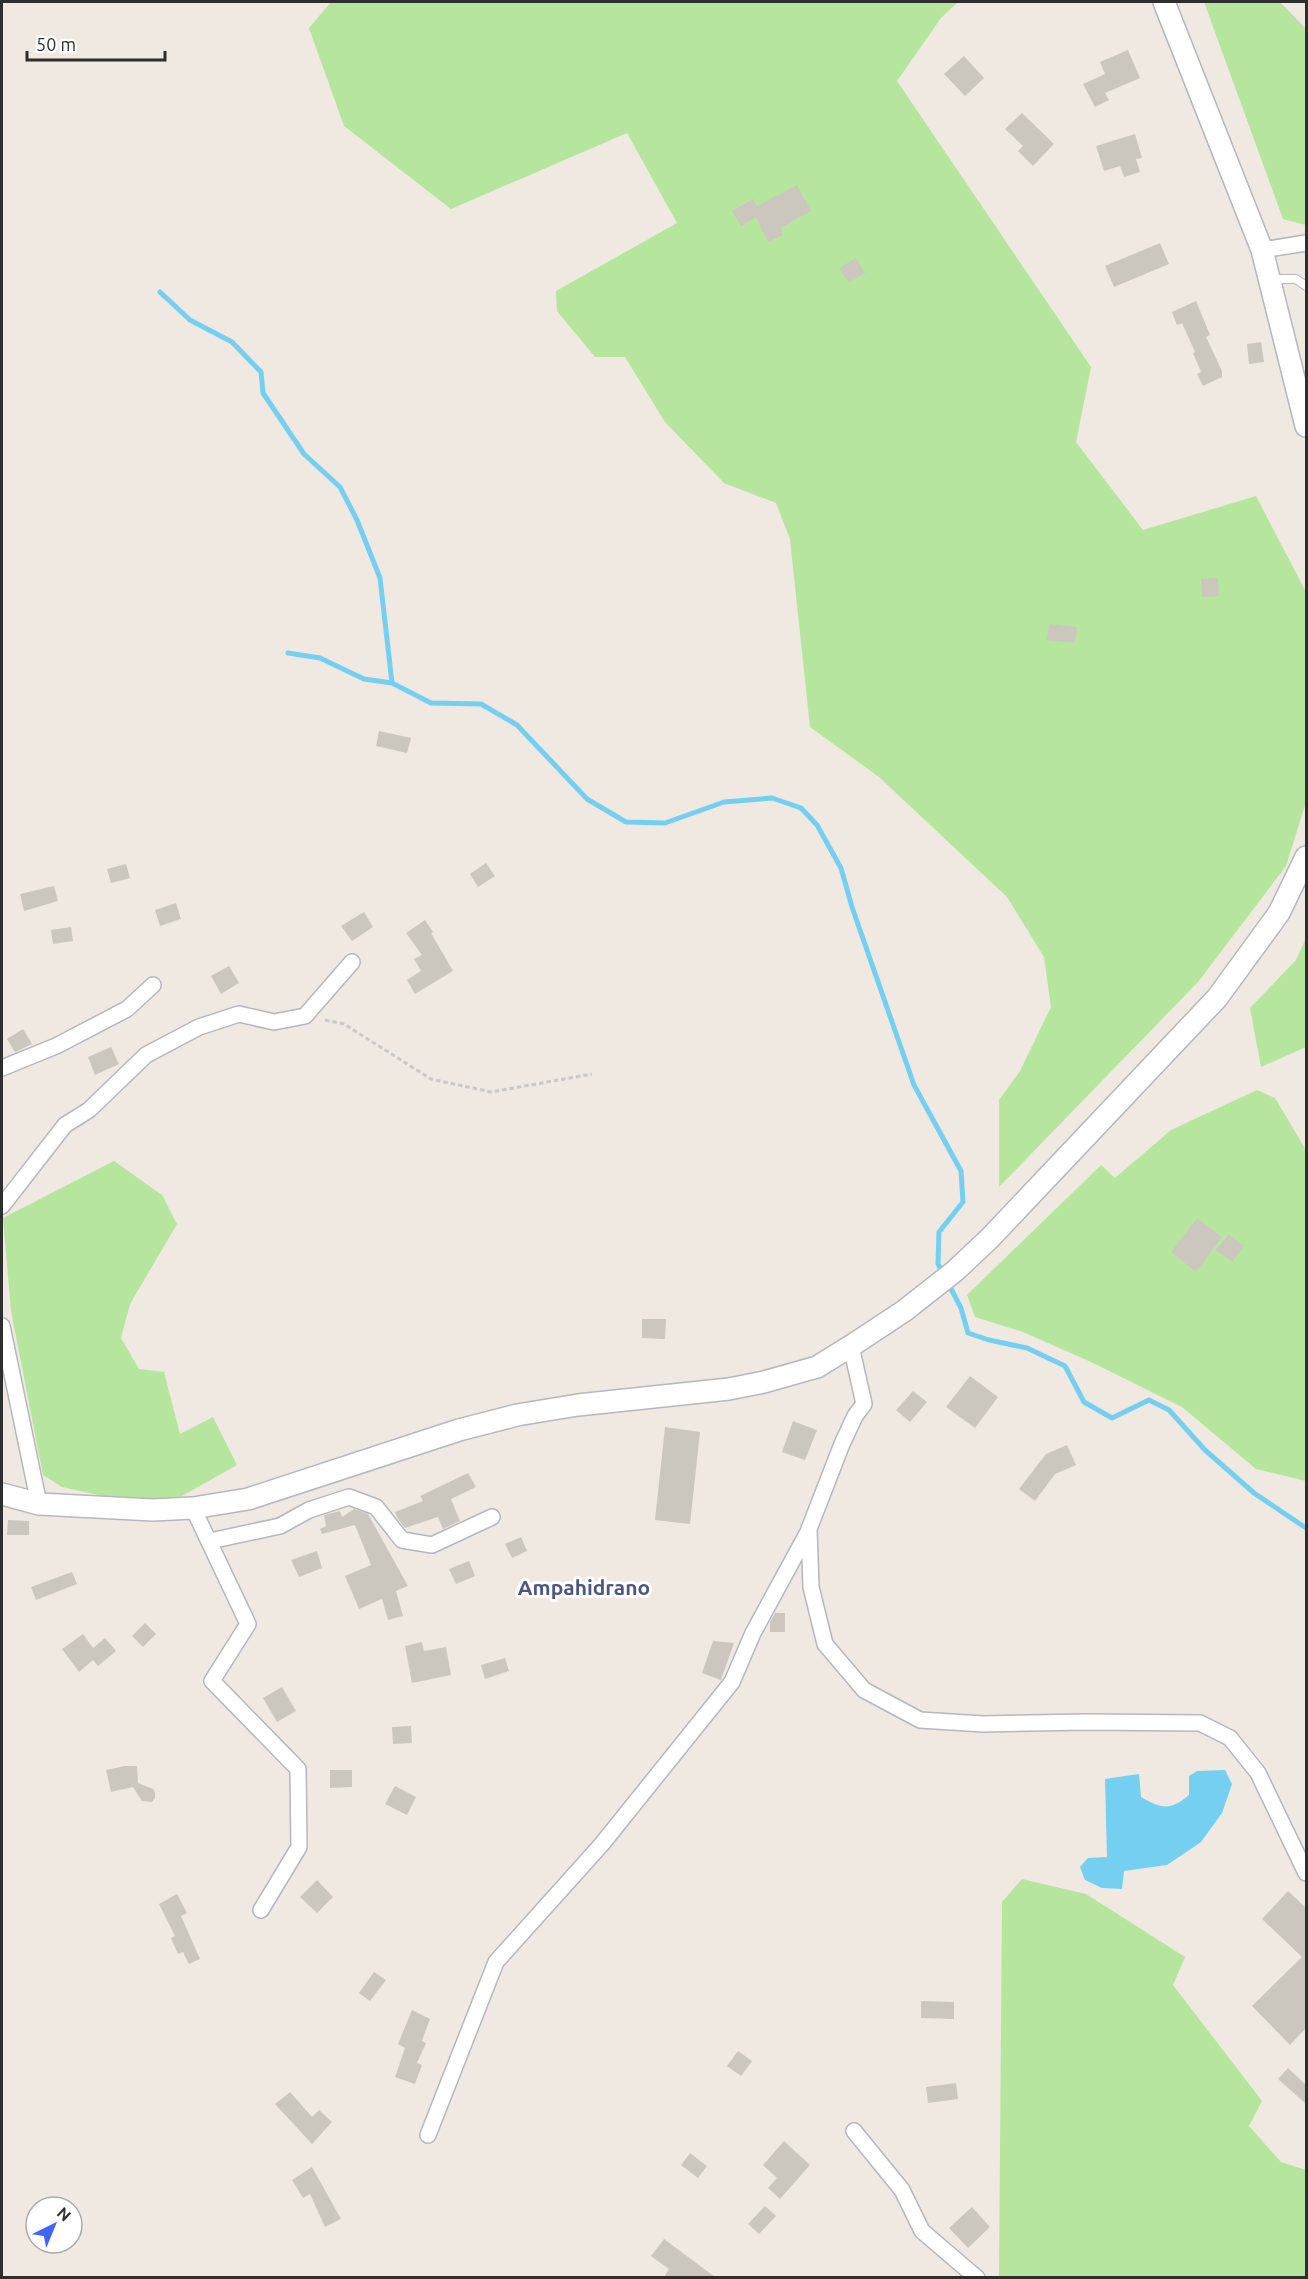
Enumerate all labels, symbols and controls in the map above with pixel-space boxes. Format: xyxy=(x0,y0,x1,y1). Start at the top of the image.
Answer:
scale bar xyxy=(27,24,165,62)
text: 50 m xyxy=(36,34,76,54)
district label: Ampahidrano xyxy=(518,1575,650,1599)
north arrow xyxy=(24,2195,84,2255)
text: N xyxy=(54,2203,75,2225)

